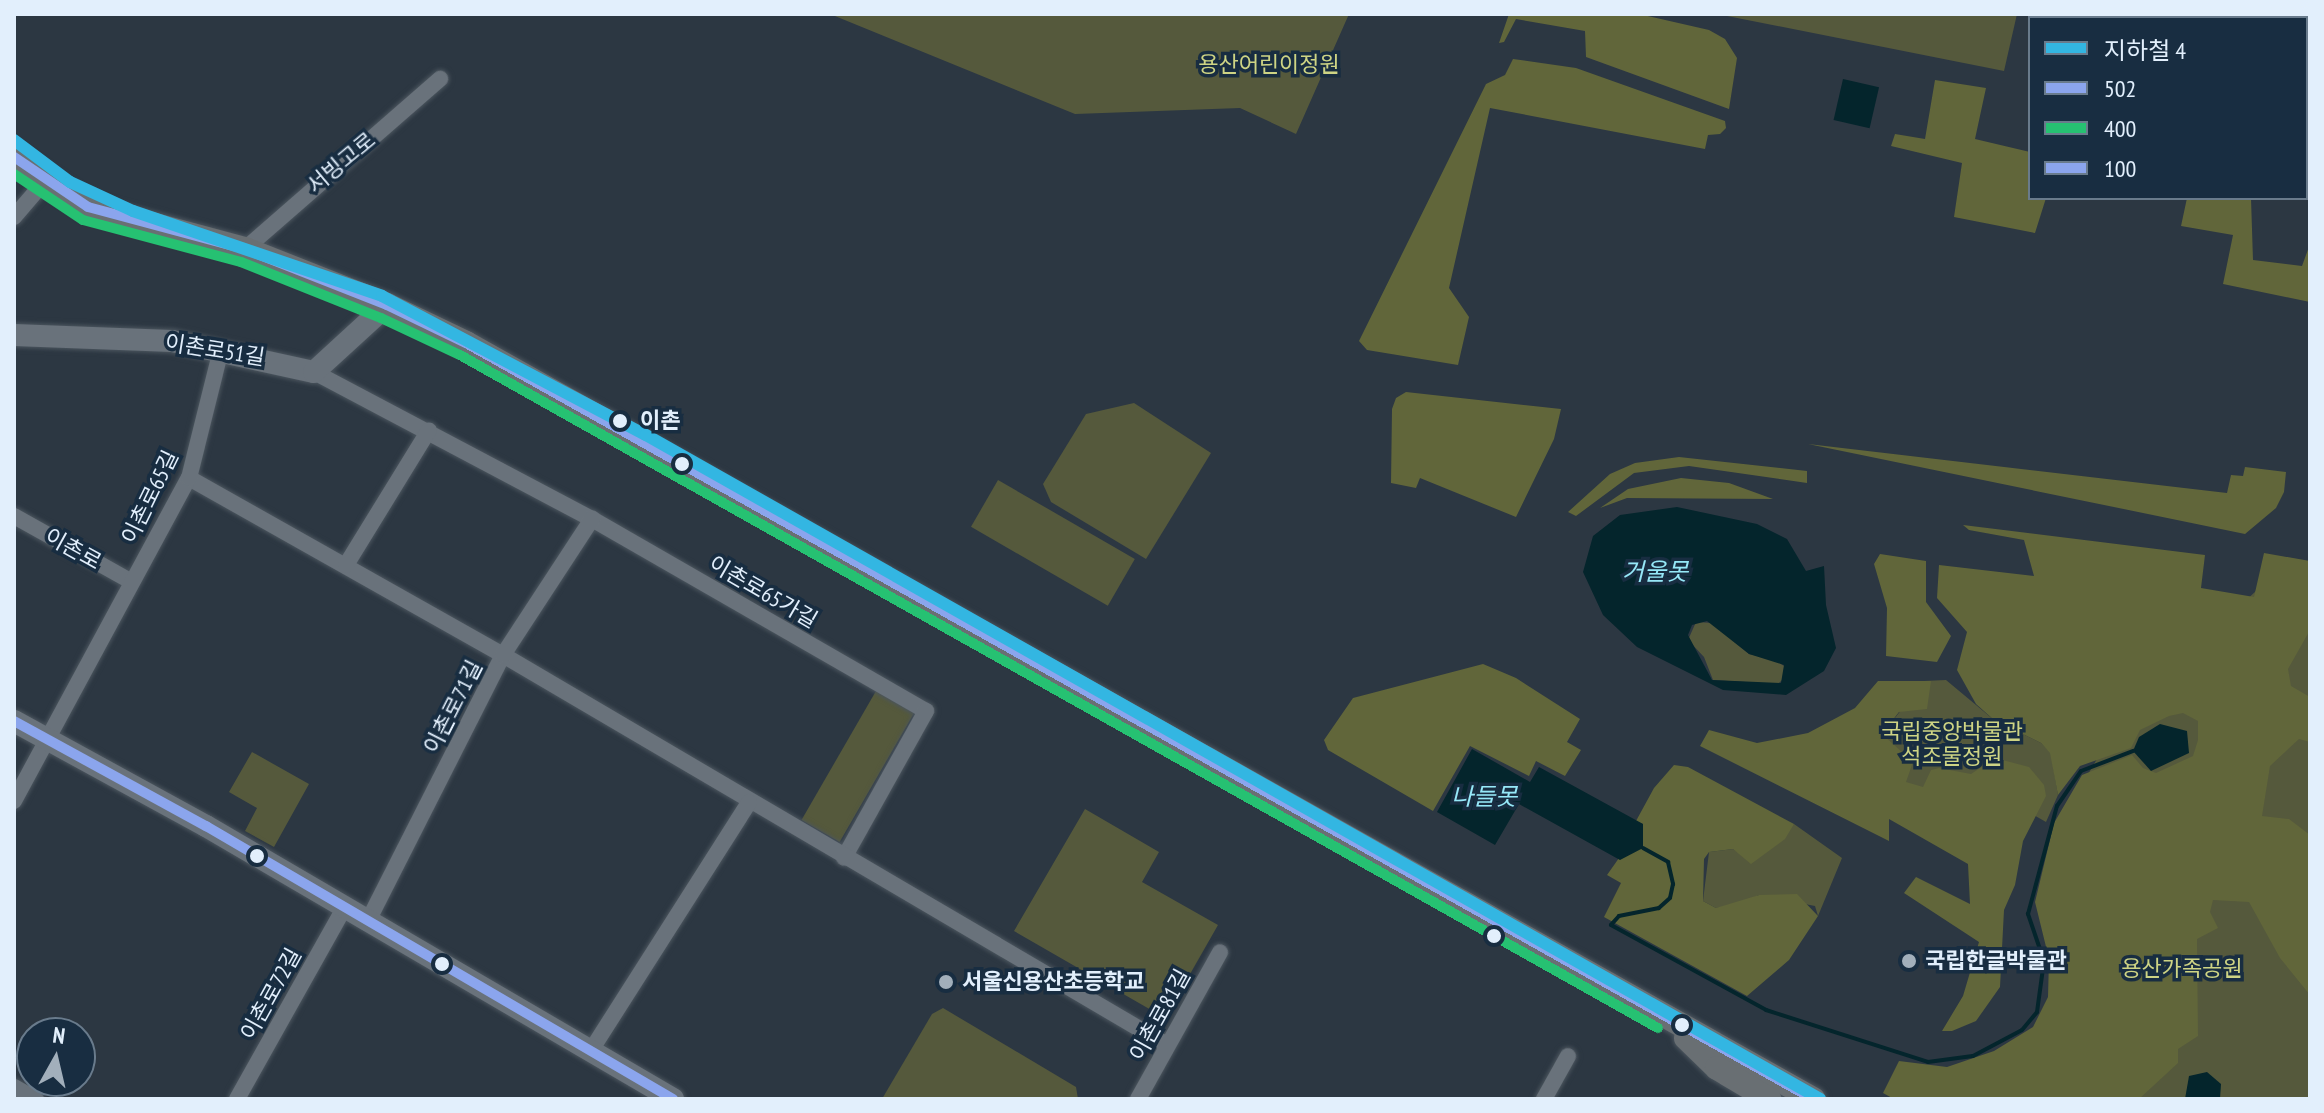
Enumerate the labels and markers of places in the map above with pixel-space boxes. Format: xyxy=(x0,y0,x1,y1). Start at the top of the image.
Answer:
marker: 이촌 xyxy=(607,408,633,434)
place label: 이촌 xyxy=(640,408,680,434)
unlabelled marker xyxy=(674,456,690,472)
unlabelled marker xyxy=(249,848,265,864)
unlabelled marker xyxy=(1486,928,1502,944)
place label: 국립한글박물관 xyxy=(1925,948,2067,974)
marker: 국립한글박물관 xyxy=(1900,952,1918,970)
unlabelled marker xyxy=(434,956,450,972)
place label: 서울신용산초등학교 xyxy=(962,969,1144,995)
marker: 서울신용산초등학교 xyxy=(937,973,955,991)
unlabelled marker xyxy=(1674,1017,1690,1033)

